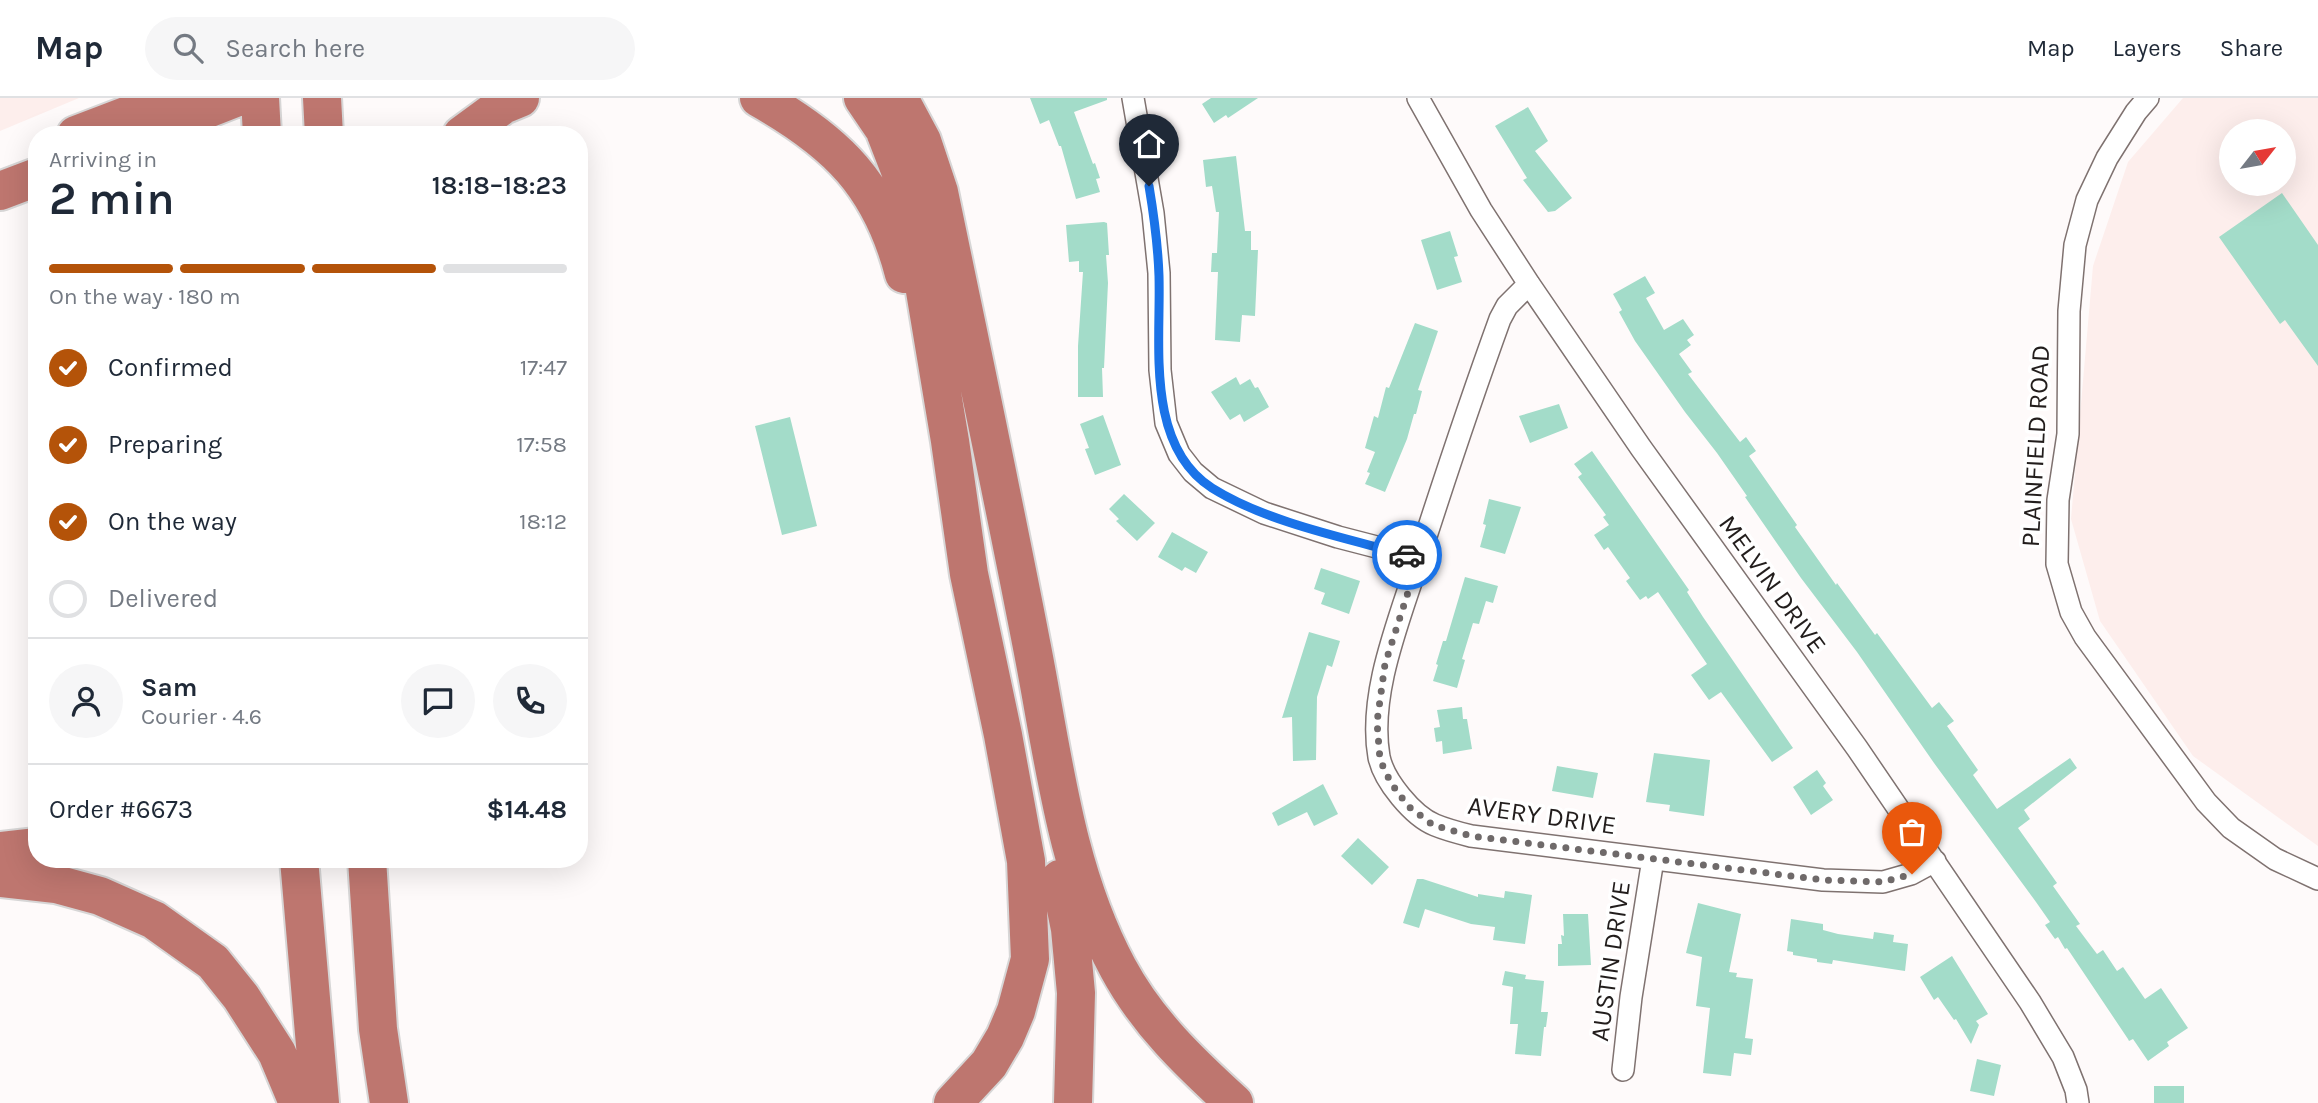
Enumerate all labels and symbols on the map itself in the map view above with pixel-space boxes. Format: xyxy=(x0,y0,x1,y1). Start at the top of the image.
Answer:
pin xyxy=(1119,114,1179,186)
north arrow xyxy=(2219,119,2296,196)
street label: PLAINFIELD ROAD xyxy=(2015,344,2056,548)
street label: MELVIN DRIVE xyxy=(1712,509,1833,659)
courier xyxy=(1372,520,1442,590)
street label: AVERY DRIVE xyxy=(1466,790,1618,841)
pin xyxy=(1882,802,1942,874)
street label: AUSTIN DRIVE xyxy=(1584,879,1637,1043)

